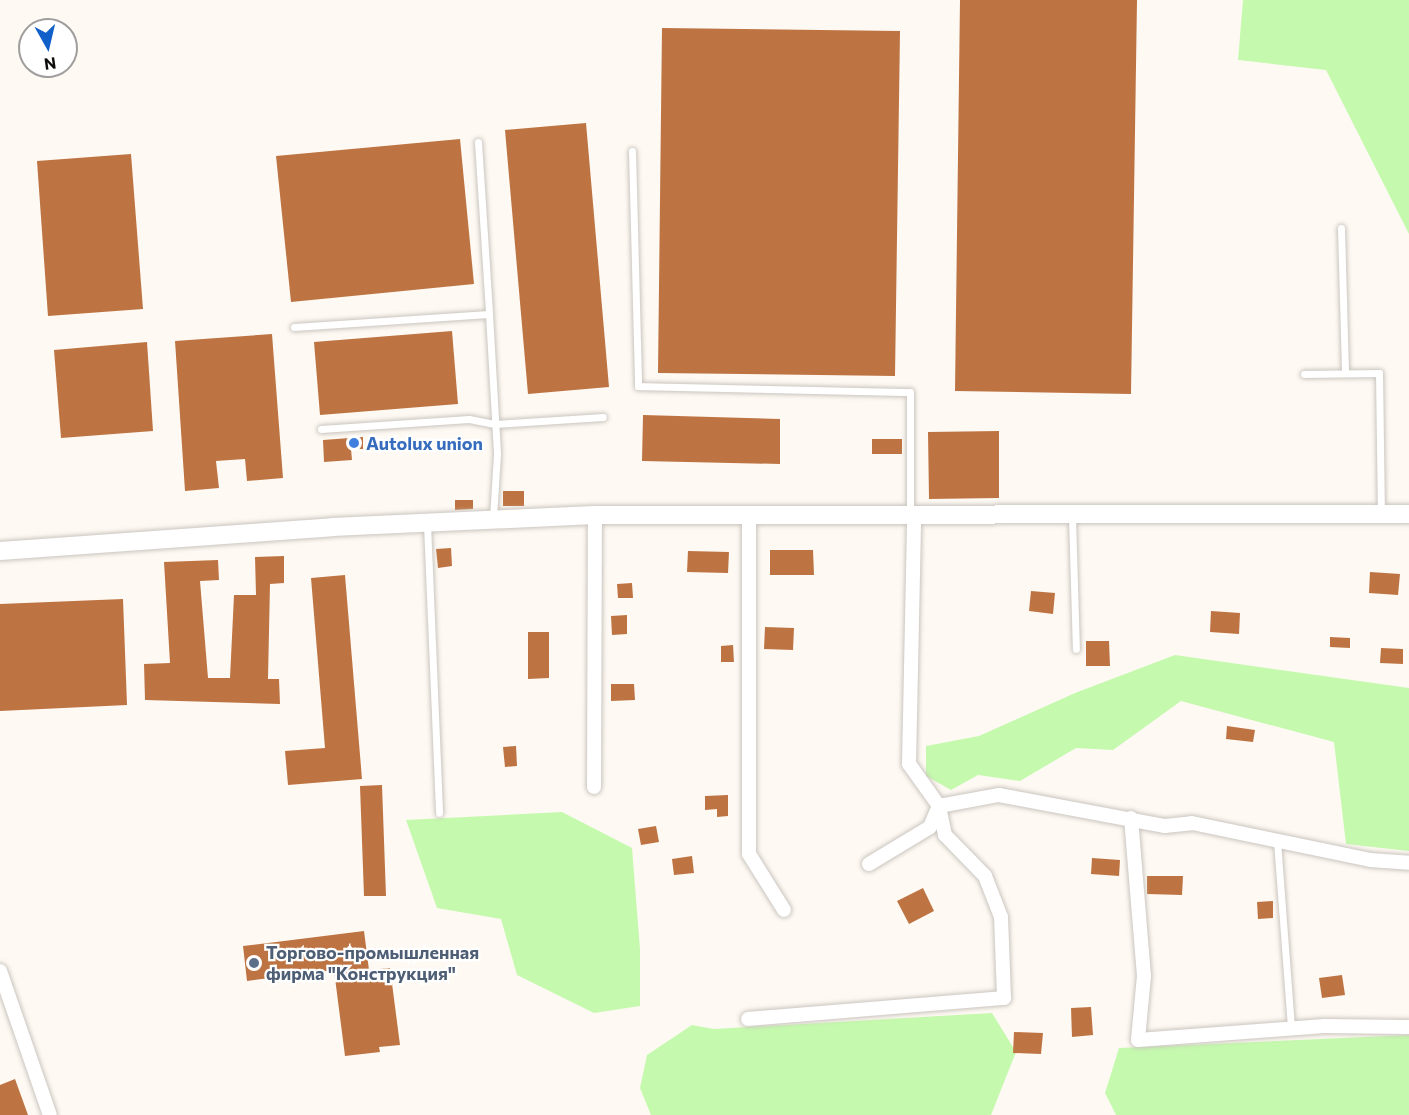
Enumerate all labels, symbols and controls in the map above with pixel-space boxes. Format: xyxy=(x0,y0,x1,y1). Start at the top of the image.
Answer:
north arrow xyxy=(18,18,78,78)
text: N xyxy=(43,54,58,75)
place label: Autolux union xyxy=(366,432,483,454)
marker: Autolux union xyxy=(347,436,361,450)
place label: Торгово-промышленная фирма "Конструкция" xyxy=(266,942,479,984)
marker: Торгово-промышленная фирма "Конструкция" xyxy=(247,956,261,970)

